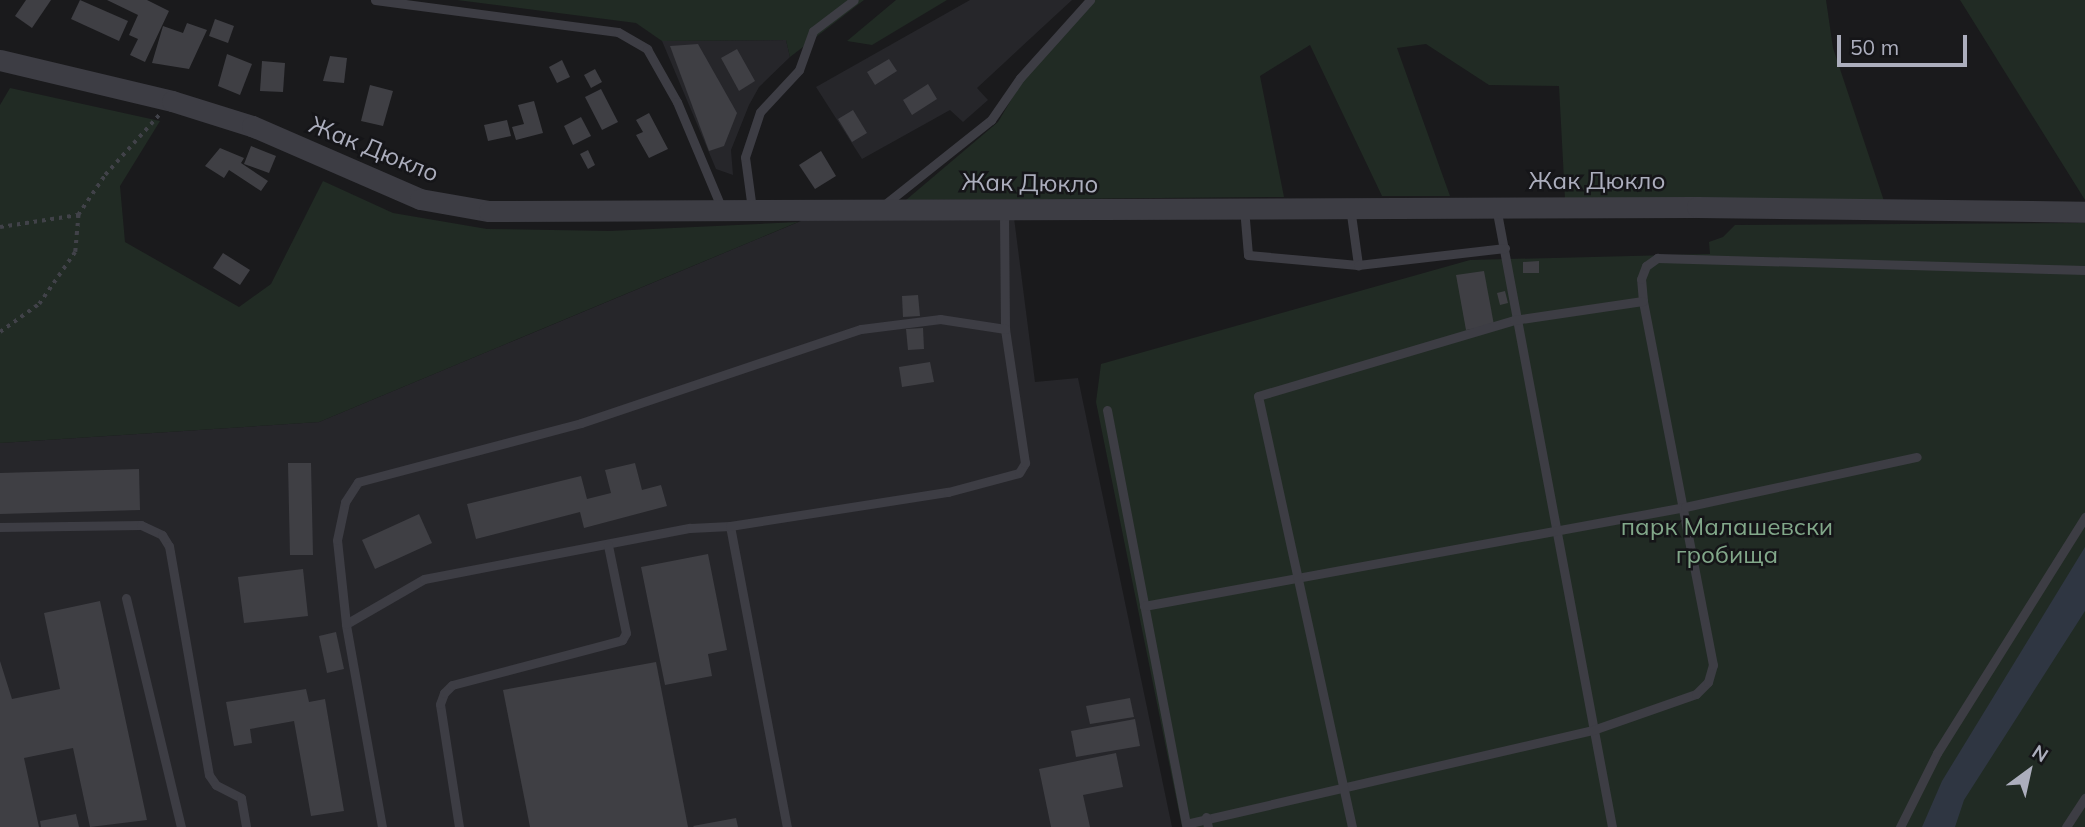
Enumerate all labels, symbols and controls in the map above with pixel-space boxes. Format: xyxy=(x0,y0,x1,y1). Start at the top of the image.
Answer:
scale bar xyxy=(1840,21,1969,65)
text: 50 m xyxy=(1850,34,1899,60)
street label: Жак Дюкло xyxy=(305,110,443,188)
street label: Жак Дюкло xyxy=(961,167,1099,199)
street label: Жак Дюкло xyxy=(1529,167,1665,195)
park label: парк Малашевски гробища xyxy=(1621,513,1833,569)
north arrow xyxy=(1994,736,2064,806)
text: N xyxy=(2028,739,2053,767)

